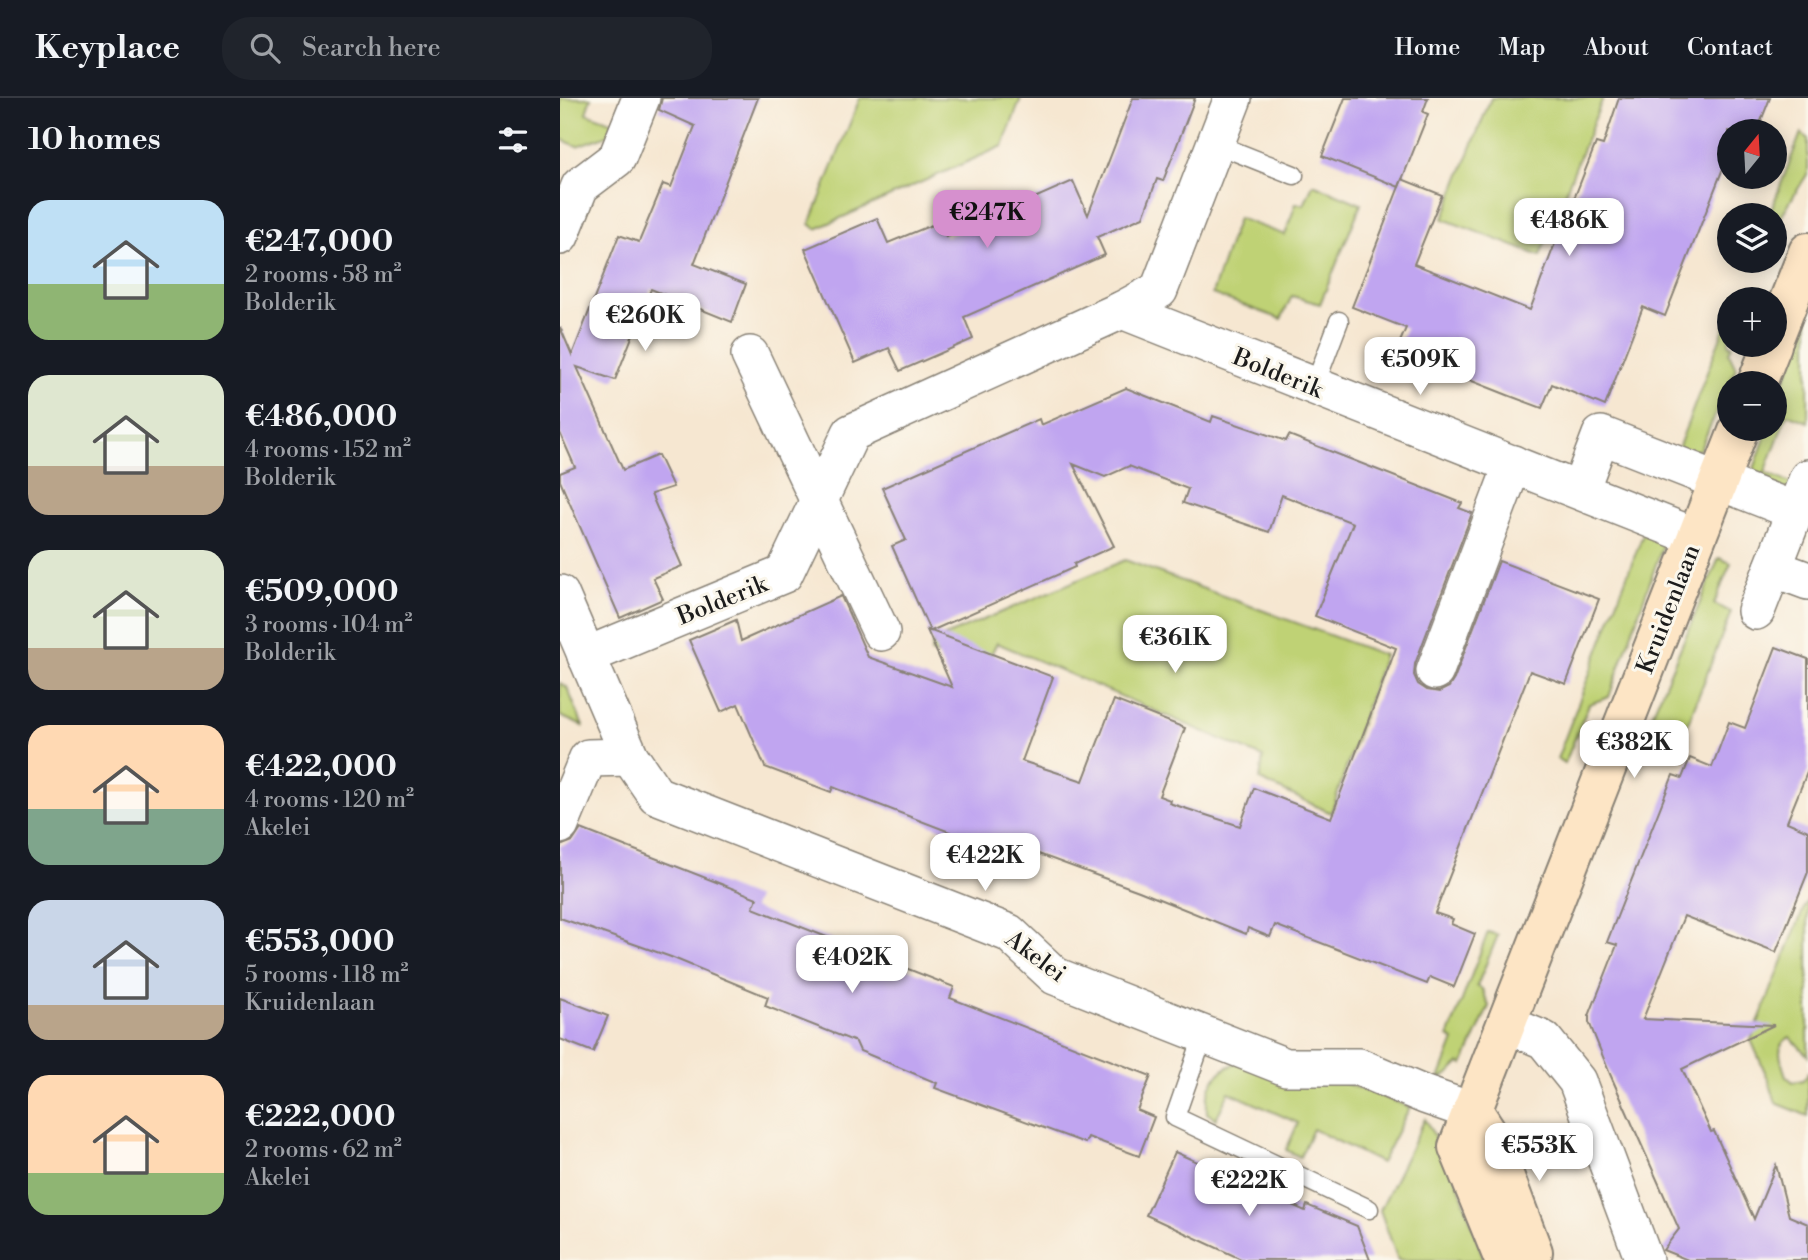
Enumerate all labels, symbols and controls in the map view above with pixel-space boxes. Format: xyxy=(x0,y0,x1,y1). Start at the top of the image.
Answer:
search box xyxy=(222,17,712,80)
text: Keyplace xyxy=(35,28,180,69)
icon: search xyxy=(246,29,284,67)
text: Search here xyxy=(302,32,441,64)
text: Home xyxy=(1395,33,1460,63)
text: Map xyxy=(1498,33,1546,63)
text: About xyxy=(1584,33,1649,63)
text: Contact xyxy=(1687,33,1773,63)
north arrow xyxy=(1717,119,1787,189)
map controls xyxy=(1717,119,1787,441)
text: 10 homes xyxy=(28,121,161,159)
icon: filters xyxy=(494,121,532,159)
pin: €247K xyxy=(938,190,1036,250)
pin: €486K xyxy=(1520,198,1618,258)
text: €247K xyxy=(949,199,1025,227)
button: layers xyxy=(1717,203,1787,273)
text: €486K xyxy=(1530,207,1608,235)
text: €247,000 xyxy=(245,223,393,261)
icon: home xyxy=(84,228,168,312)
text: 2 rooms · 58 m² xyxy=(245,261,402,289)
button: + xyxy=(1717,287,1787,357)
text: Bolderik xyxy=(245,289,336,317)
pin: €260K xyxy=(596,294,694,353)
text: €260K xyxy=(605,302,685,330)
pin: €509K xyxy=(1371,338,1469,397)
street label: Bolderik xyxy=(1227,342,1328,406)
text: €509K xyxy=(1380,346,1460,374)
button: − xyxy=(1717,371,1787,441)
text: €486,000 xyxy=(245,398,397,436)
icon: home xyxy=(84,403,168,487)
text: 4 rooms · 152 m² xyxy=(245,436,411,464)
text: Bolderik xyxy=(245,464,336,492)
street label: Kruidenlaan xyxy=(1631,541,1707,678)
street label: Bolderik xyxy=(672,569,773,633)
text: €509,000 xyxy=(245,573,399,611)
icon: home xyxy=(84,578,168,662)
text: 3 rooms · 104 m² xyxy=(245,611,413,639)
pin: €361K xyxy=(1126,616,1224,675)
text: €361K xyxy=(1139,624,1211,652)
text: Bolderik xyxy=(245,639,336,667)
pin: €382K xyxy=(1585,720,1683,780)
text: €382K xyxy=(1596,729,1672,757)
text: €422,000 xyxy=(245,748,397,786)
icon: home xyxy=(84,753,168,837)
text: 4 rooms · 120 m² xyxy=(245,786,414,814)
text: Akelei xyxy=(245,814,310,842)
pin: €422K xyxy=(936,834,1034,893)
text: €422K xyxy=(946,842,1024,870)
text: €553,000 xyxy=(245,923,394,961)
street label: Akelei xyxy=(998,924,1072,989)
icon: home xyxy=(84,928,168,1012)
pin: €402K xyxy=(803,936,901,995)
text: €402K xyxy=(812,944,892,972)
text: 5 rooms · 118 m² xyxy=(245,961,409,989)
text: Kruidenlaan xyxy=(245,989,375,1017)
text: €222,000 xyxy=(245,1098,395,1136)
icon: home xyxy=(84,1103,168,1187)
pin: €553K xyxy=(1490,1124,1588,1183)
text: €553K xyxy=(1501,1132,1577,1160)
text: 2 rooms · 62 m² xyxy=(245,1136,402,1164)
pin: €222K xyxy=(1200,1158,1298,1218)
text: Akelei xyxy=(245,1164,310,1192)
text: €222K xyxy=(1211,1167,1287,1195)

